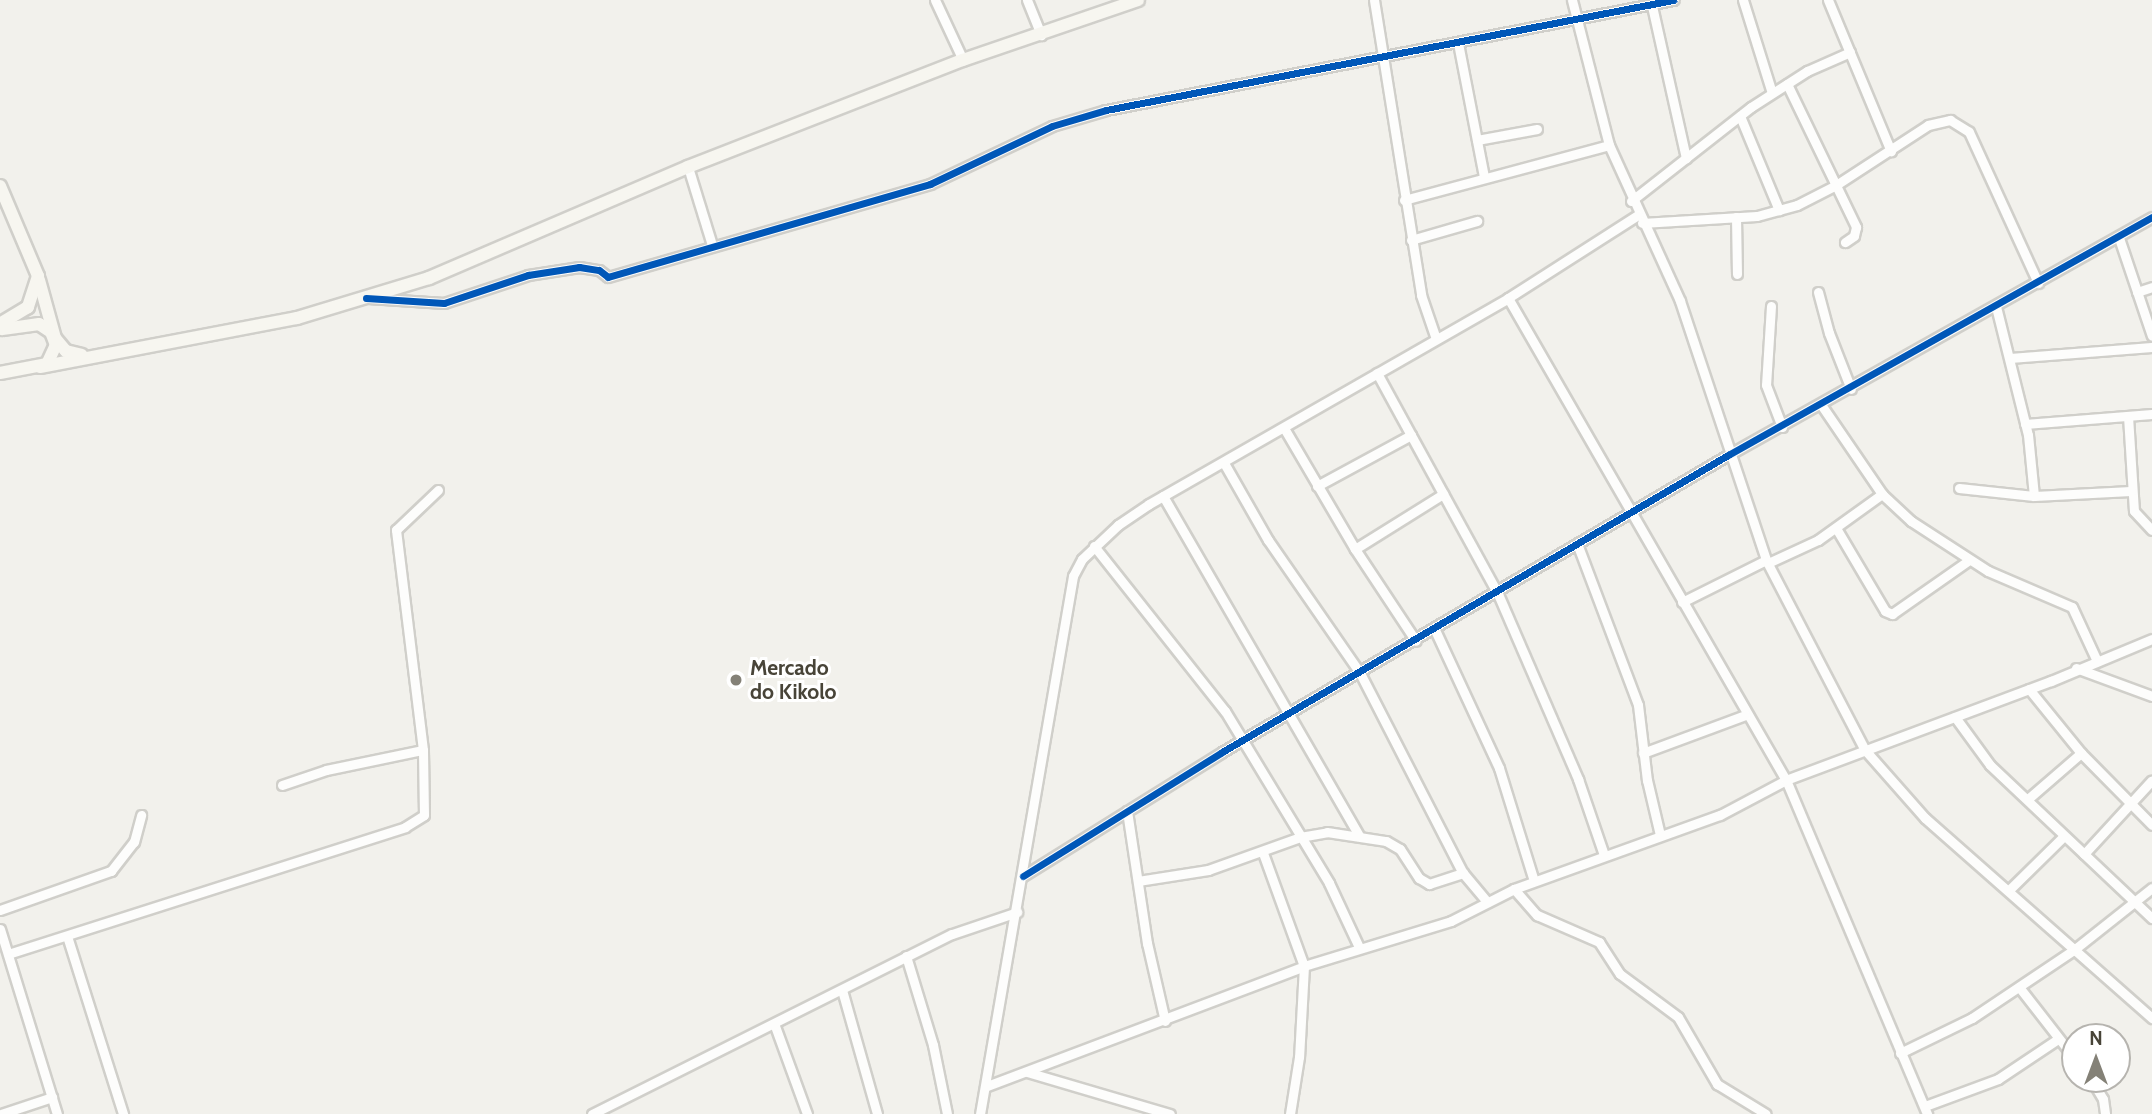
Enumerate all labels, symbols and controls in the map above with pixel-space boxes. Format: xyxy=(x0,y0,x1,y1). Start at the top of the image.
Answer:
place label: Mercado do Kikolo xyxy=(750,655,837,705)
marker: Mercado do Kikolo xyxy=(728,672,744,688)
north arrow xyxy=(2061,1023,2131,1093)
text: N xyxy=(2089,1027,2103,1050)

